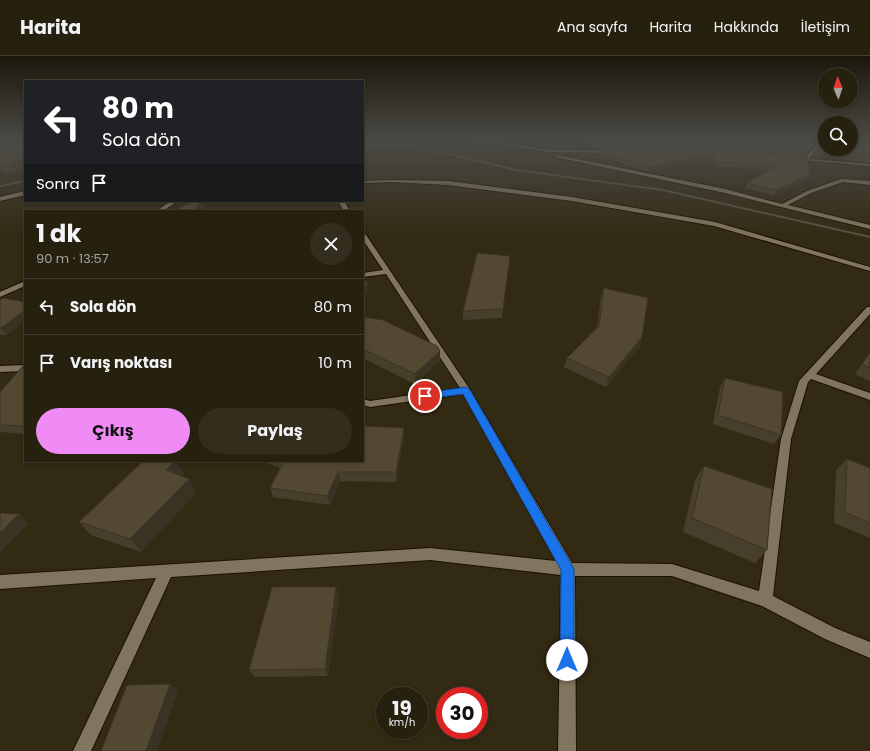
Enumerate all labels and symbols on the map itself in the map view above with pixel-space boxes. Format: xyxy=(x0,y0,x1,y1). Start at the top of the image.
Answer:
north arrow xyxy=(818,68,858,108)
pin xyxy=(408,379,442,413)
position arrow xyxy=(546,639,588,681)
speed limit sign: 30 xyxy=(436,687,488,739)

